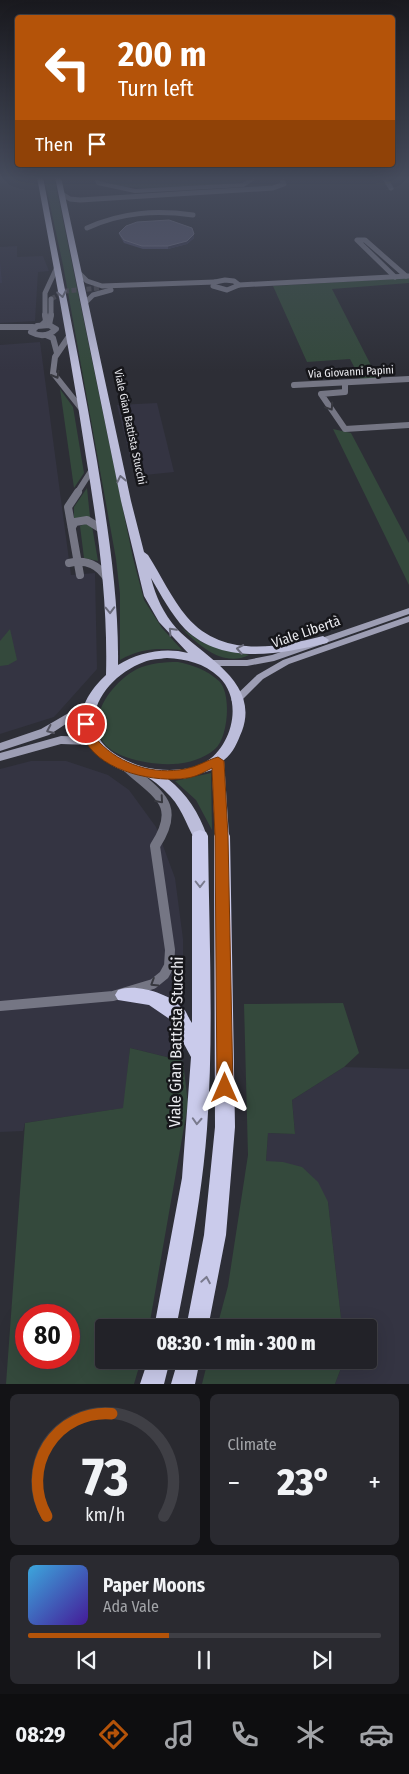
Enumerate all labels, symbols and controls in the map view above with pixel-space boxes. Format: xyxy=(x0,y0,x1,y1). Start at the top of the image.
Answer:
text: 200 m xyxy=(118,33,206,75)
icon: left xyxy=(35,35,100,100)
text: Turn left xyxy=(118,75,194,102)
icon: arrive xyxy=(83,130,111,158)
text: Then xyxy=(35,133,73,156)
one-way arrow xyxy=(57,289,67,298)
street label: Via Giovanni Papini xyxy=(308,363,395,381)
street label: Viale Gian Battista Stucchi xyxy=(111,368,149,486)
one-way arrow xyxy=(50,370,60,379)
one-way arrow xyxy=(324,402,333,411)
one-way arrow xyxy=(116,474,127,483)
one-way arrow xyxy=(105,606,115,614)
street label: Viale Libertà xyxy=(269,612,343,652)
one-way arrow xyxy=(169,627,178,636)
one-way arrow xyxy=(236,645,244,655)
pin xyxy=(65,703,107,745)
icon: arrive xyxy=(72,710,100,738)
one-way arrow xyxy=(46,723,55,734)
one-way arrow xyxy=(155,794,164,803)
one-way arrow xyxy=(195,881,205,889)
street label: Viale Gian Battista Stucchi xyxy=(165,956,187,1128)
one-way arrow xyxy=(150,976,159,986)
position arrow xyxy=(198,1061,250,1113)
one-way arrow xyxy=(192,1118,202,1126)
one-way arrow xyxy=(201,1275,211,1284)
speed limit sign: 80 xyxy=(15,1304,80,1369)
text: 08:30 · 1 min · 300 m xyxy=(157,1332,315,1355)
text: Climate xyxy=(228,1435,277,1454)
text: 73 xyxy=(81,1446,128,1509)
text: 23° xyxy=(277,1459,331,1505)
text: − xyxy=(228,1466,240,1499)
text: + xyxy=(368,1466,381,1499)
text: km/h xyxy=(85,1504,125,1526)
text: Paper Moons xyxy=(103,1574,205,1597)
text: Ada Vale xyxy=(103,1597,159,1616)
icon: previous xyxy=(73,1646,101,1674)
icon: pause xyxy=(190,1646,218,1674)
icon: next xyxy=(308,1646,336,1674)
icon: directions xyxy=(96,1717,131,1752)
icon: music xyxy=(162,1717,197,1752)
icon: phone xyxy=(227,1717,262,1752)
icon: climate xyxy=(293,1717,328,1752)
icon: car xyxy=(359,1717,394,1752)
text: 08:29 xyxy=(15,1721,65,1748)

